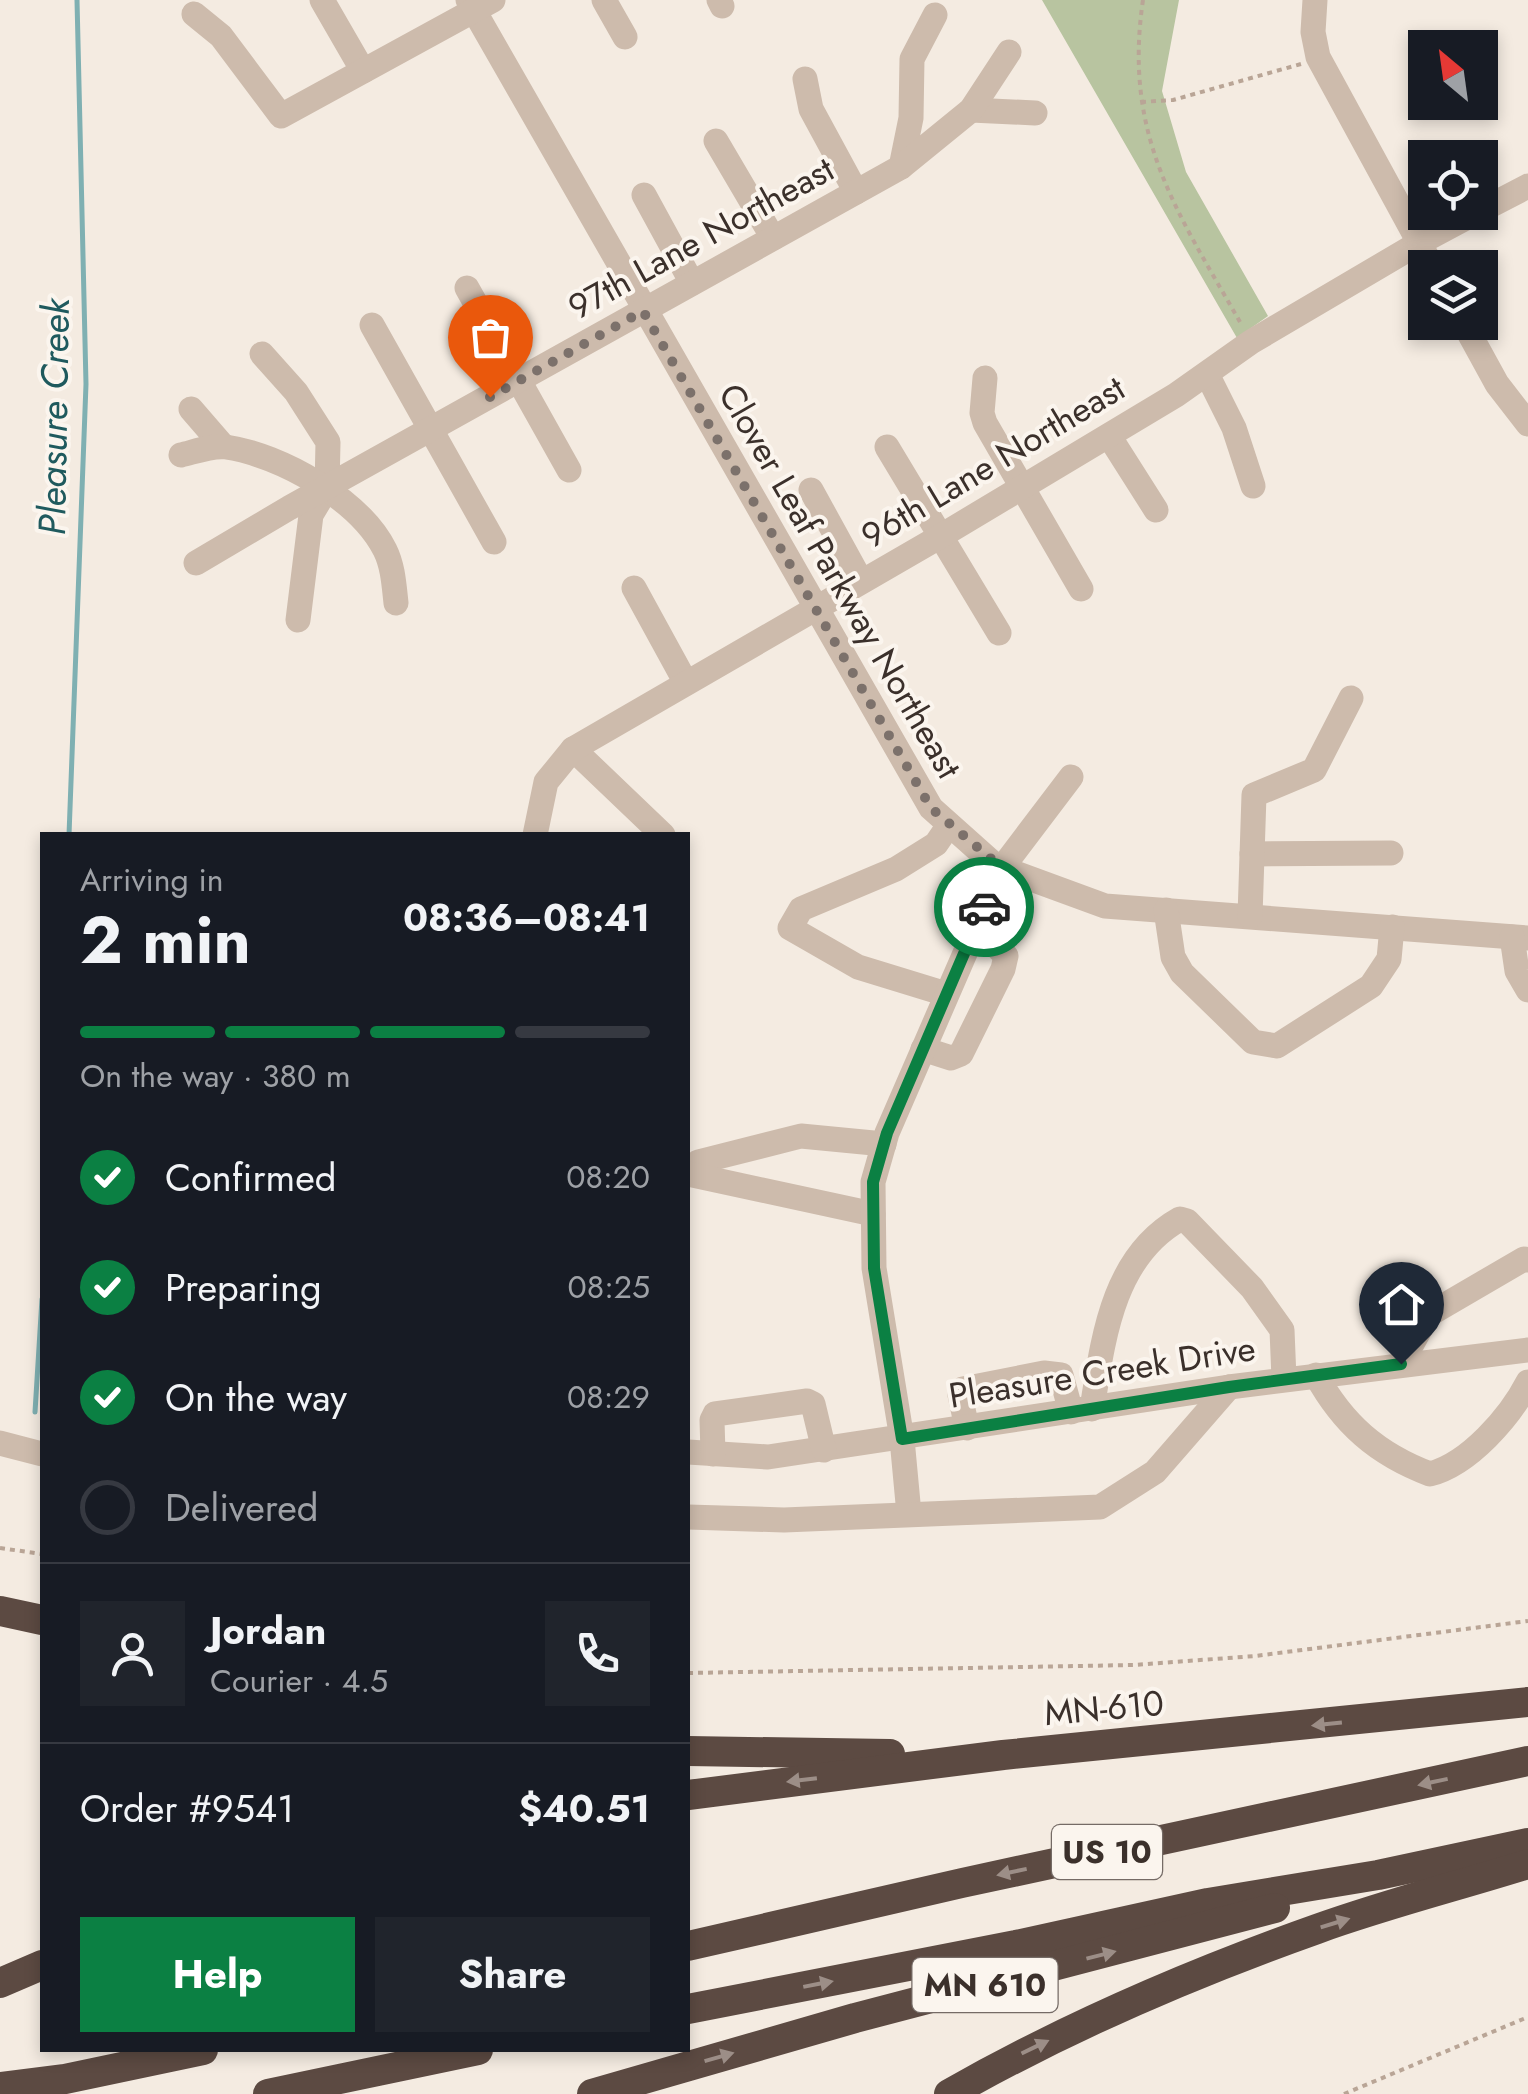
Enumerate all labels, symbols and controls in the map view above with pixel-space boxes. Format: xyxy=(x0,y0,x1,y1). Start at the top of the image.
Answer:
north arrow xyxy=(1408,30,1498,120)
map controls xyxy=(1408,30,1498,340)
button: locate xyxy=(1408,140,1498,230)
street label: 97th Lane Northeast xyxy=(559,144,843,332)
button: layers xyxy=(1408,250,1498,340)
pin xyxy=(448,295,533,398)
water label: Pleasure Creek xyxy=(24,296,83,536)
icon: bag xyxy=(463,310,518,365)
street label: 96th Lane Northeast xyxy=(852,363,1135,561)
street label: Clover Leaf Parkway Northeast xyxy=(706,374,974,788)
text: Arriving in xyxy=(80,857,224,903)
courier xyxy=(934,857,1034,957)
icon: car xyxy=(957,880,1012,935)
text: 08:36–08:41 xyxy=(403,890,650,945)
text: 2 min xyxy=(80,893,251,987)
text: On the way · 380 m xyxy=(80,1053,351,1099)
icon: check xyxy=(80,1150,135,1205)
text: Confirmed xyxy=(165,1150,336,1205)
text: 08:20 xyxy=(566,1154,650,1200)
icon: check xyxy=(80,1260,135,1315)
text: Preparing xyxy=(165,1260,322,1315)
pin xyxy=(1359,1262,1444,1365)
text: 08:25 xyxy=(567,1264,650,1310)
icon: home xyxy=(1374,1277,1429,1332)
street label: Pleasure Creek Drive xyxy=(945,1323,1259,1421)
icon: check xyxy=(80,1370,135,1425)
text: On the way xyxy=(165,1370,347,1425)
text: 08:29 xyxy=(567,1374,650,1420)
text: Delivered xyxy=(165,1480,318,1535)
button: person xyxy=(80,1601,185,1706)
button: phone xyxy=(545,1601,650,1706)
text: Jordan xyxy=(210,1603,326,1658)
text: Courier · 4.5 xyxy=(210,1658,388,1704)
street label: MN-610 xyxy=(1042,1678,1166,1738)
one-way arrow xyxy=(1310,1717,1342,1733)
one-way arrow xyxy=(786,1773,817,1789)
one-way arrow xyxy=(1417,1774,1448,1790)
text: Order #9541 xyxy=(80,1781,294,1836)
text: $40.51 xyxy=(519,1781,650,1836)
road number: US 10 xyxy=(1052,1825,1162,1879)
one-way arrow xyxy=(996,1865,1027,1880)
one-way arrow xyxy=(1320,1915,1350,1930)
button: Help xyxy=(80,1917,355,2032)
button: Share xyxy=(375,1917,650,2032)
one-way arrow xyxy=(1086,1946,1117,1962)
road number: MN 610 xyxy=(912,1958,1058,2012)
one-way arrow xyxy=(802,1975,833,1991)
one-way arrow xyxy=(1020,2039,1049,2056)
one-way arrow xyxy=(705,2049,735,2064)

